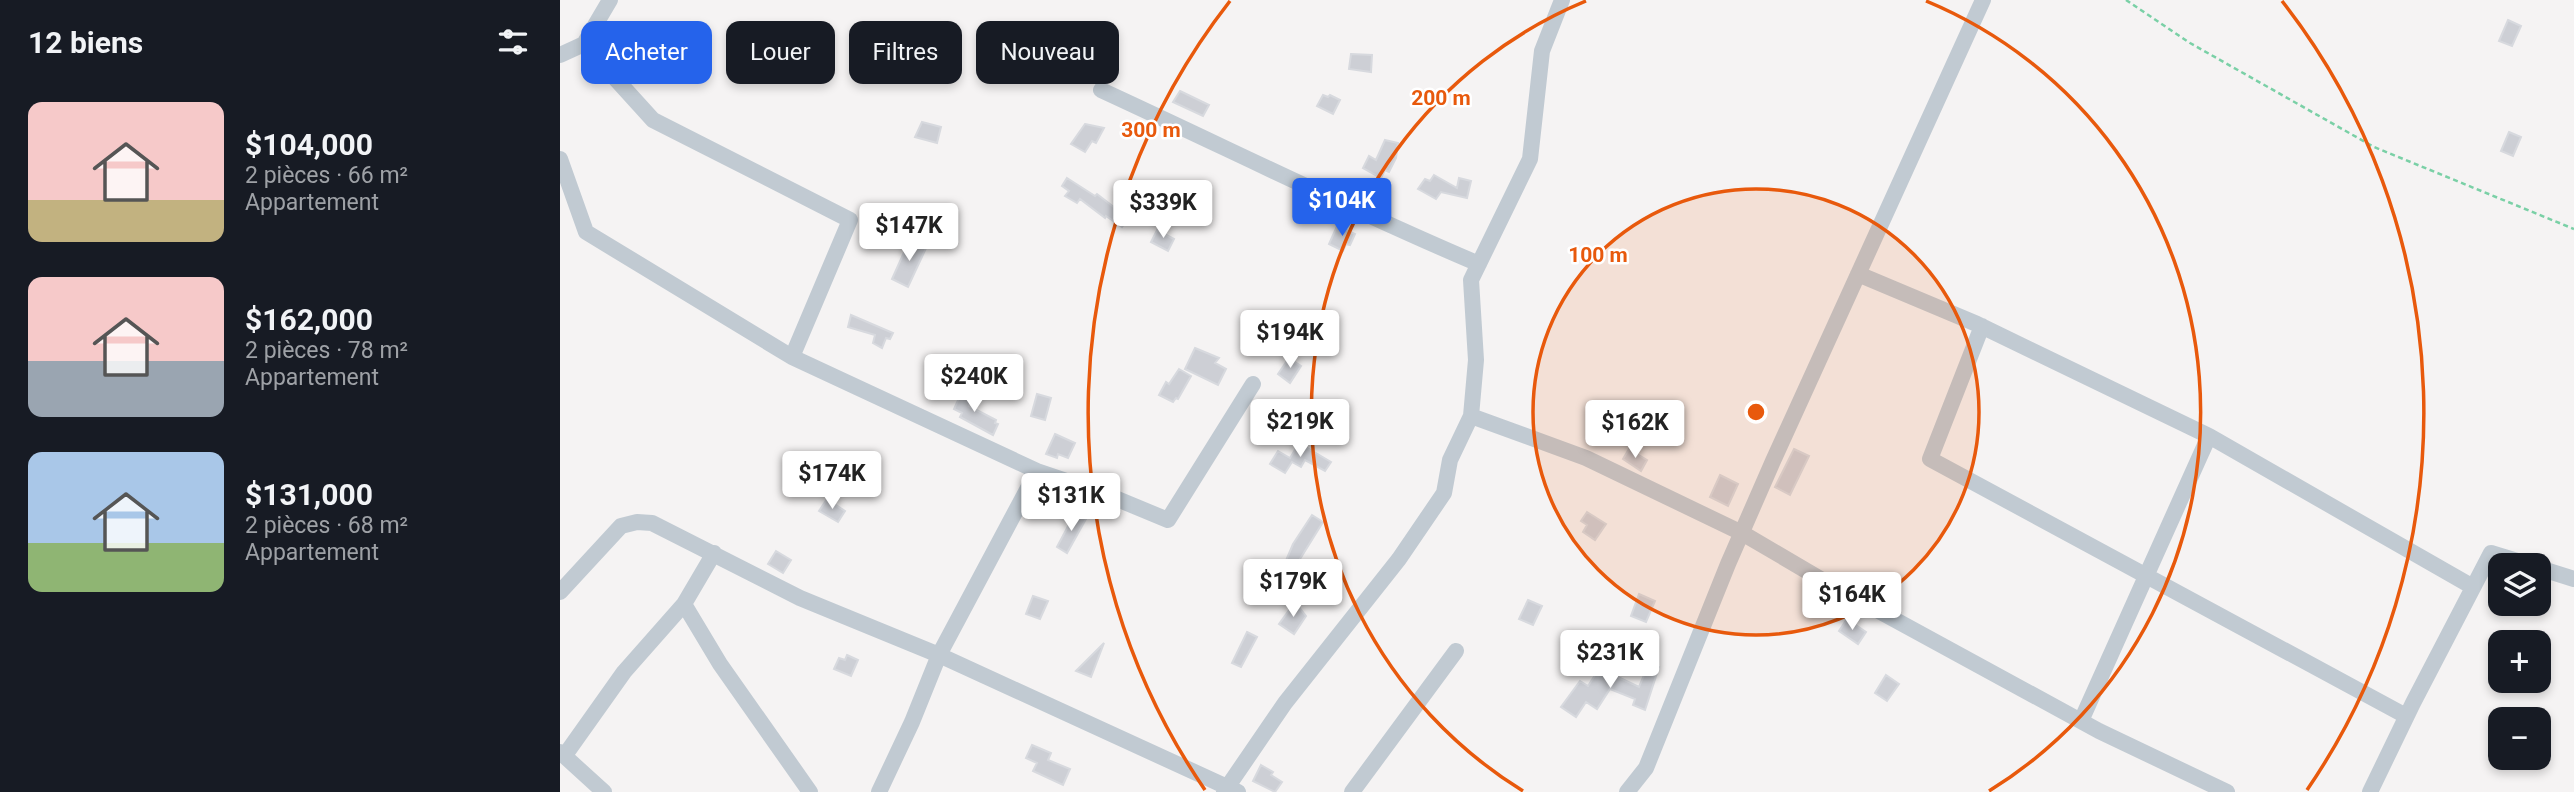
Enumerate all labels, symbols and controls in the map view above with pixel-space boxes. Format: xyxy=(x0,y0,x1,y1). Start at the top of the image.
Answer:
chip: Acheter xyxy=(581,21,712,84)
chip: Louer xyxy=(726,21,835,84)
chip: Filtres xyxy=(849,21,962,84)
chip: Nouveau xyxy=(976,21,1119,84)
icon: filters xyxy=(494,23,532,61)
text: 12 biens xyxy=(28,25,143,60)
text: 200 m xyxy=(1411,86,1471,110)
text: 300 m xyxy=(1121,118,1181,142)
text: $104,000 xyxy=(245,127,373,162)
icon: home xyxy=(84,130,168,214)
text: 2 pièces · 66 m² xyxy=(245,162,408,189)
pin: $104K xyxy=(1293,178,1391,238)
pin: $339K xyxy=(1114,180,1212,240)
text: $104K xyxy=(1308,187,1376,214)
text: Appartement xyxy=(245,189,379,216)
text: $339K xyxy=(1129,189,1197,216)
pin: $147K xyxy=(860,204,958,263)
text: $147K xyxy=(875,212,943,239)
text: 100 m xyxy=(1568,243,1628,267)
text: $162,000 xyxy=(245,302,373,337)
icon: home xyxy=(84,305,168,389)
pin: $194K xyxy=(1241,310,1339,370)
text: $194K xyxy=(1256,319,1324,346)
text: 2 pièces · 78 m² xyxy=(245,337,408,364)
pin: $240K xyxy=(925,354,1023,414)
text: $240K xyxy=(940,363,1008,390)
text: Appartement xyxy=(245,364,379,391)
pin: $219K xyxy=(1251,400,1349,459)
pin: $162K xyxy=(1586,400,1684,460)
centre of rings xyxy=(1744,400,1768,424)
text: $219K xyxy=(1266,408,1334,435)
text: $162K xyxy=(1601,409,1669,436)
pin: $174K xyxy=(783,452,881,511)
text: $174K xyxy=(798,460,866,487)
pin: $131K xyxy=(1022,474,1120,533)
text: $131,000 xyxy=(245,477,373,512)
icon: home xyxy=(84,480,168,564)
text: $131K xyxy=(1037,482,1105,509)
text: 2 pièces · 68 m² xyxy=(245,512,408,539)
text: Appartement xyxy=(245,539,379,566)
map controls xyxy=(2488,553,2551,770)
button: layers xyxy=(2488,553,2551,616)
pin: $179K xyxy=(1244,560,1342,619)
text: $179K xyxy=(1259,568,1327,595)
pin: $164K xyxy=(1803,572,1901,632)
text: $164K xyxy=(1818,581,1886,608)
pin: $231K xyxy=(1561,630,1659,690)
button: + xyxy=(2488,630,2551,693)
text: $231K xyxy=(1576,639,1644,666)
button: − xyxy=(2488,707,2551,770)

